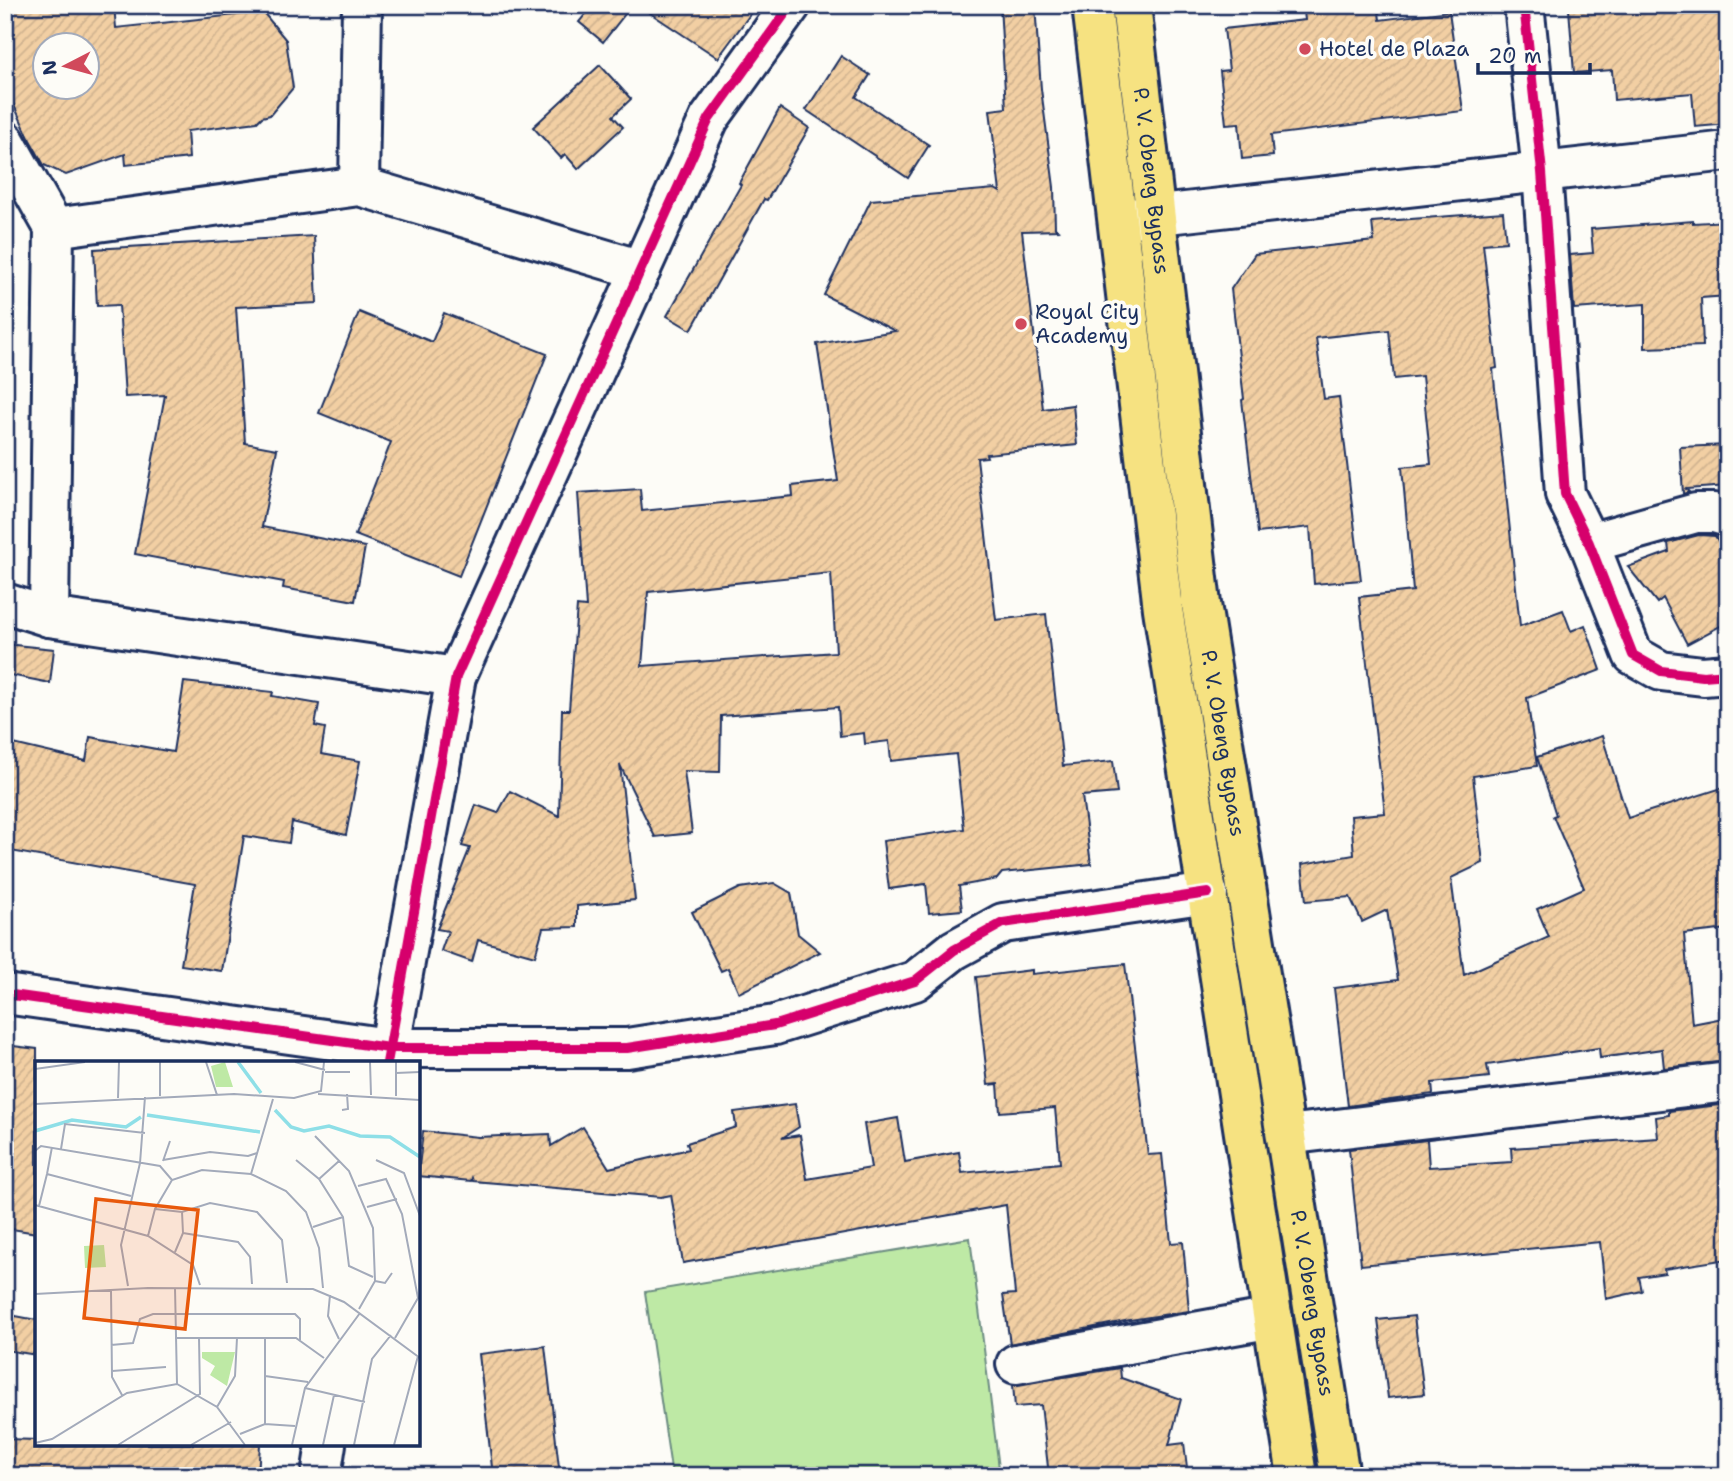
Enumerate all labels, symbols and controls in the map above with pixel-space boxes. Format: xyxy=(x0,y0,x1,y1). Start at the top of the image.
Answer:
north arrow xyxy=(32,32,102,102)
scale bar xyxy=(1478,32,1590,76)
place label: Hotel de Plaza xyxy=(1319,35,1469,63)
marker: Hotel de Plaza xyxy=(1297,41,1313,57)
text: 20 m xyxy=(1488,42,1542,70)
text: N xyxy=(36,59,63,77)
street label: P. V. Obeng Bypass xyxy=(1127,86,1176,276)
place label: Royal City Academy xyxy=(1035,298,1139,350)
marker: Royal City Academy xyxy=(1013,316,1029,332)
street label: P. V. Obeng Bypass xyxy=(1195,648,1252,838)
inset map xyxy=(35,1061,420,1446)
street label: P. V. Obeng Bypass xyxy=(1284,1208,1341,1398)

